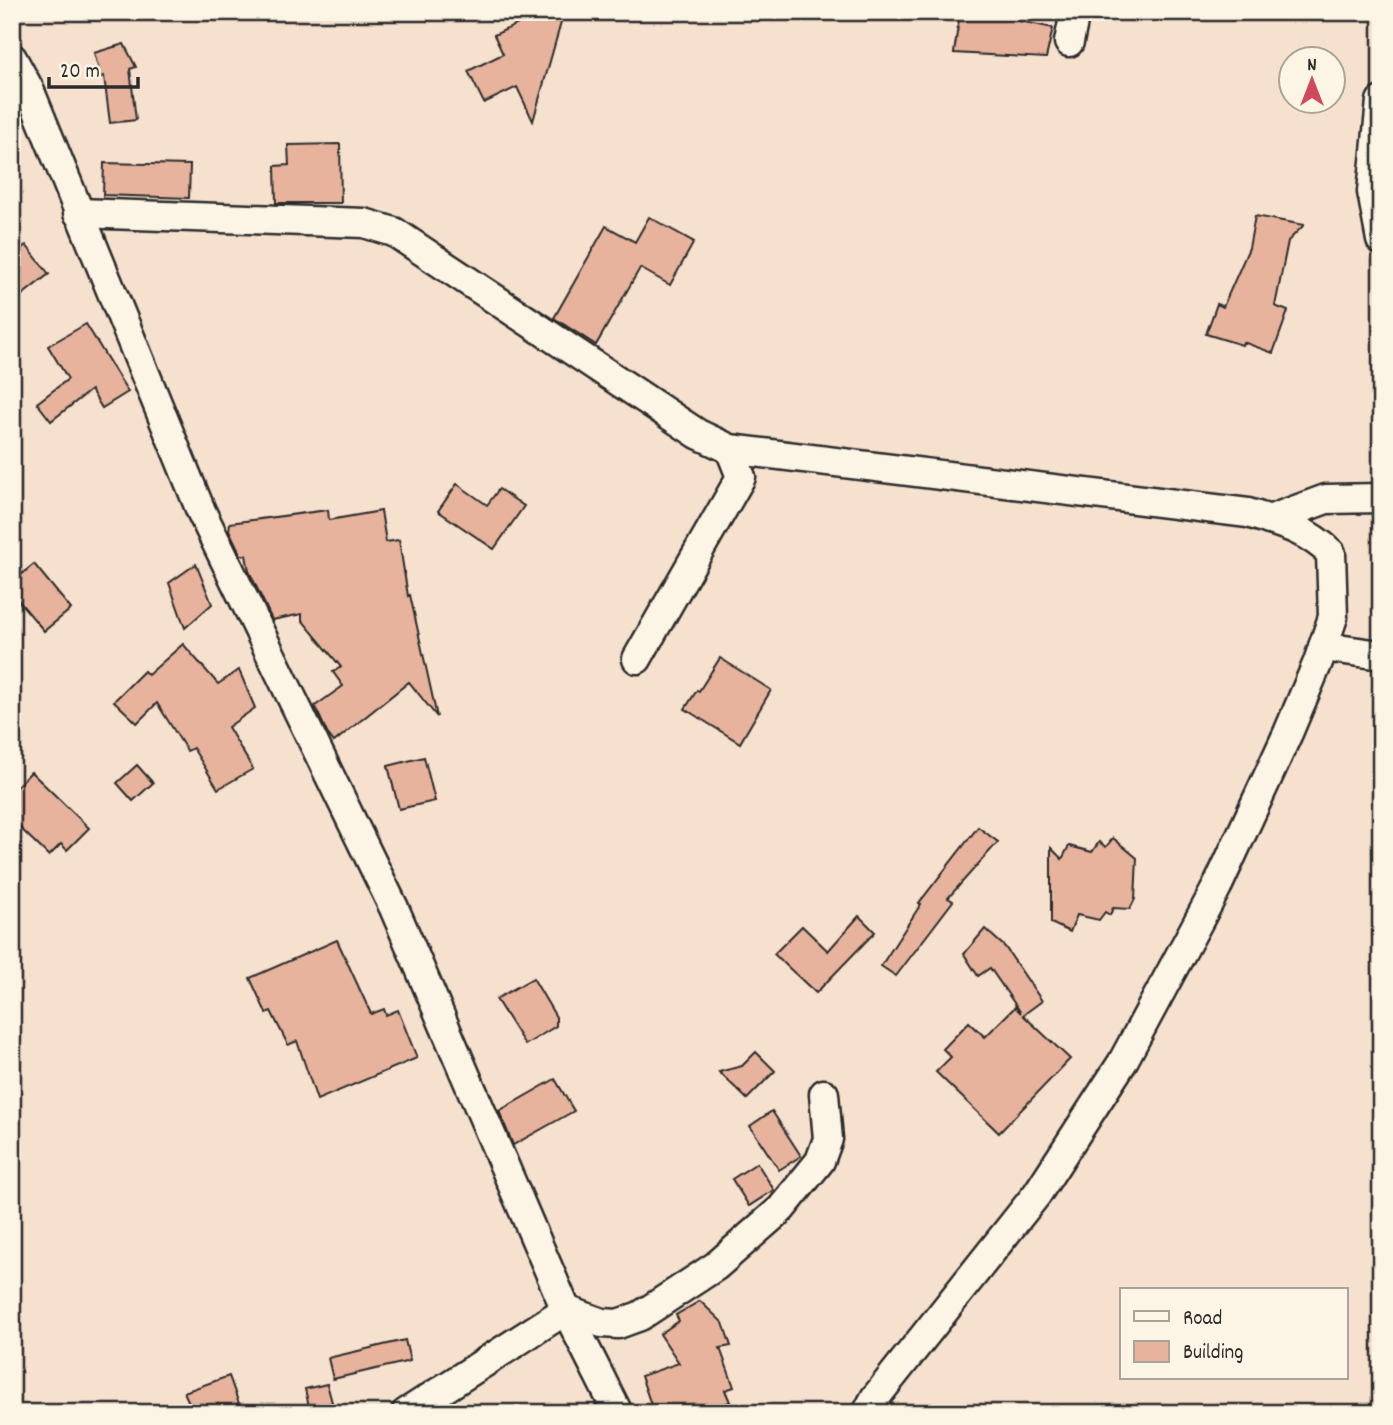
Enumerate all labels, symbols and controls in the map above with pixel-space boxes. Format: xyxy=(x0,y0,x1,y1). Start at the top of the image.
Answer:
scale bar xyxy=(49,46,138,90)
north arrow xyxy=(1278,46,1348,116)
text: N xyxy=(1307,53,1317,80)
text: 20 m xyxy=(60,58,100,88)
legend xyxy=(1120,1288,1348,1380)
text: Road xyxy=(1183,1305,1222,1335)
text: Building xyxy=(1183,1339,1243,1369)

